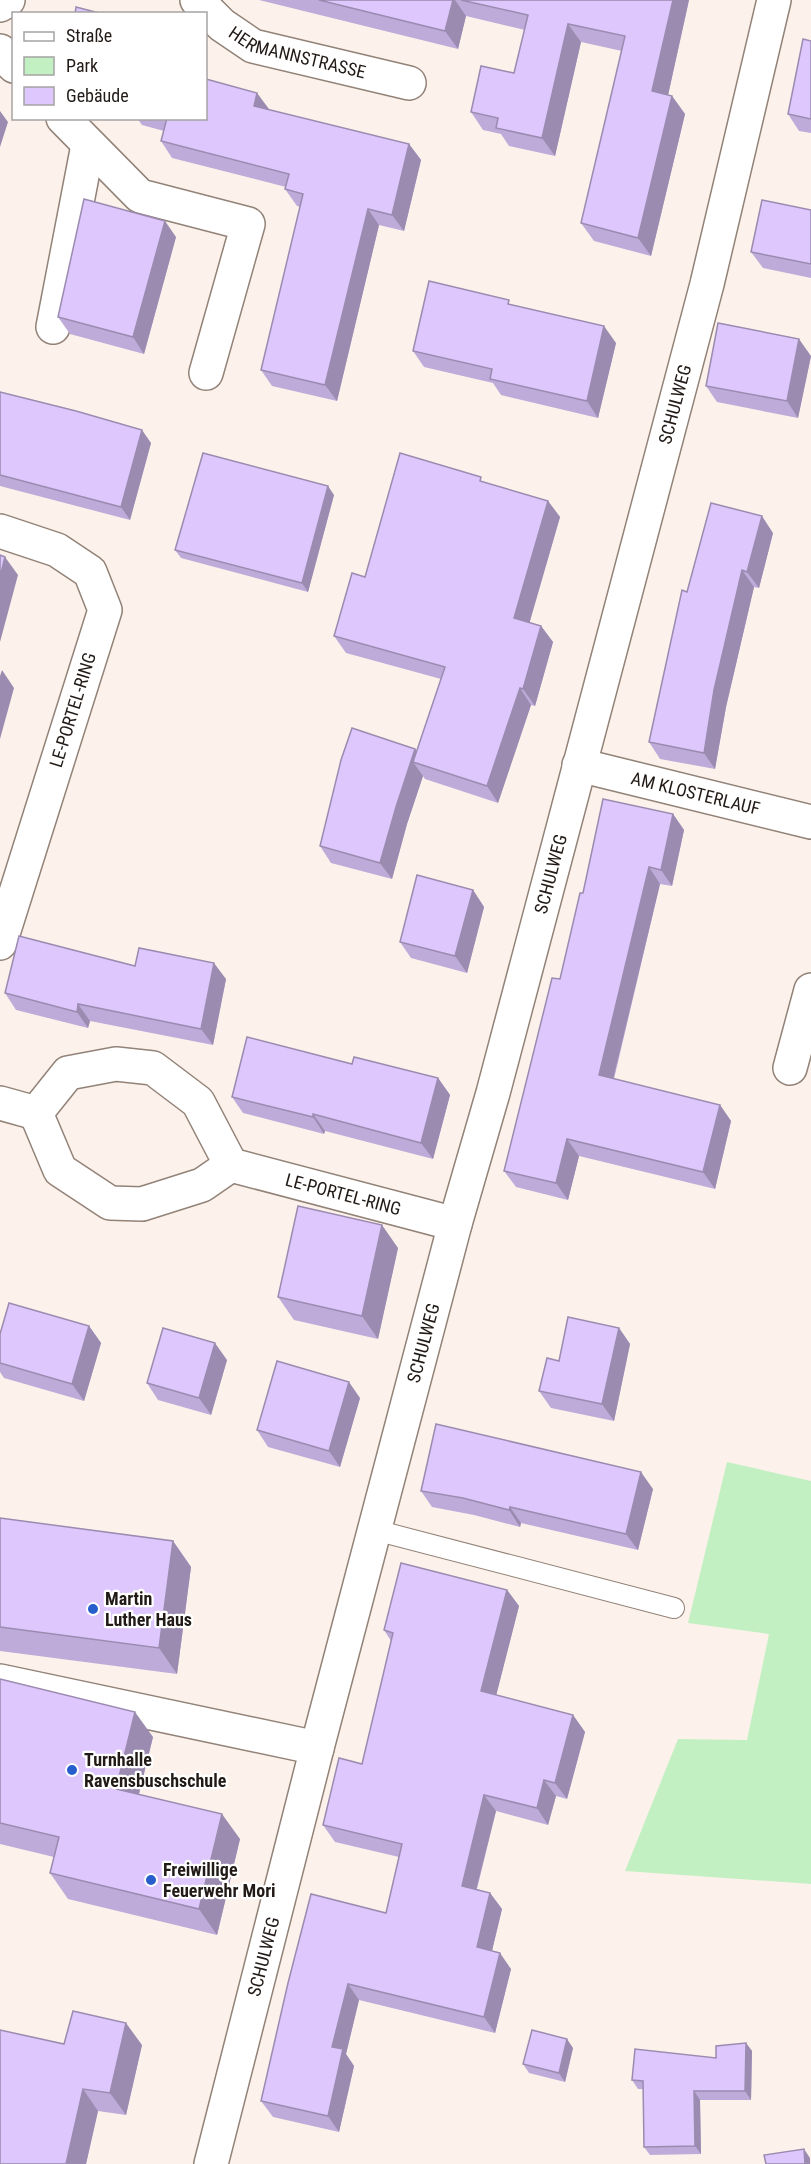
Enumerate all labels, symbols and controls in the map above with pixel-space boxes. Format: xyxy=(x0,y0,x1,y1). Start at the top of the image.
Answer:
legend xyxy=(12,12,207,120)
street label: HERMANNSTRASSE xyxy=(225,22,368,82)
text: Straße xyxy=(66,25,112,46)
text: Park xyxy=(66,55,98,76)
text: Gebäude xyxy=(66,85,129,106)
street label: SCHULWEG xyxy=(654,362,695,446)
street label: LE-PORTEL-RING xyxy=(45,650,100,770)
street label: AM KLOSTERLAUF xyxy=(629,767,762,819)
street label: SCHULWEG xyxy=(530,832,571,916)
street label: LE-PORTEL-RING xyxy=(283,1169,403,1219)
street label: SCHULWEG xyxy=(403,1301,444,1385)
place label: Martin Luther Haus xyxy=(105,1588,192,1630)
marker: Martin Luther Haus xyxy=(86,1602,100,1616)
place label: Turnhalle Ravensbuschschule xyxy=(84,1749,227,1791)
marker: Turnhalle Ravensbuschschule xyxy=(65,1763,79,1777)
place label: Freiwillige Feuerwehr Mori xyxy=(163,1859,276,1901)
marker: Freiwillige Feuerwehr Mori xyxy=(144,1873,158,1887)
street label: SCHULWEG xyxy=(243,1914,284,1999)

